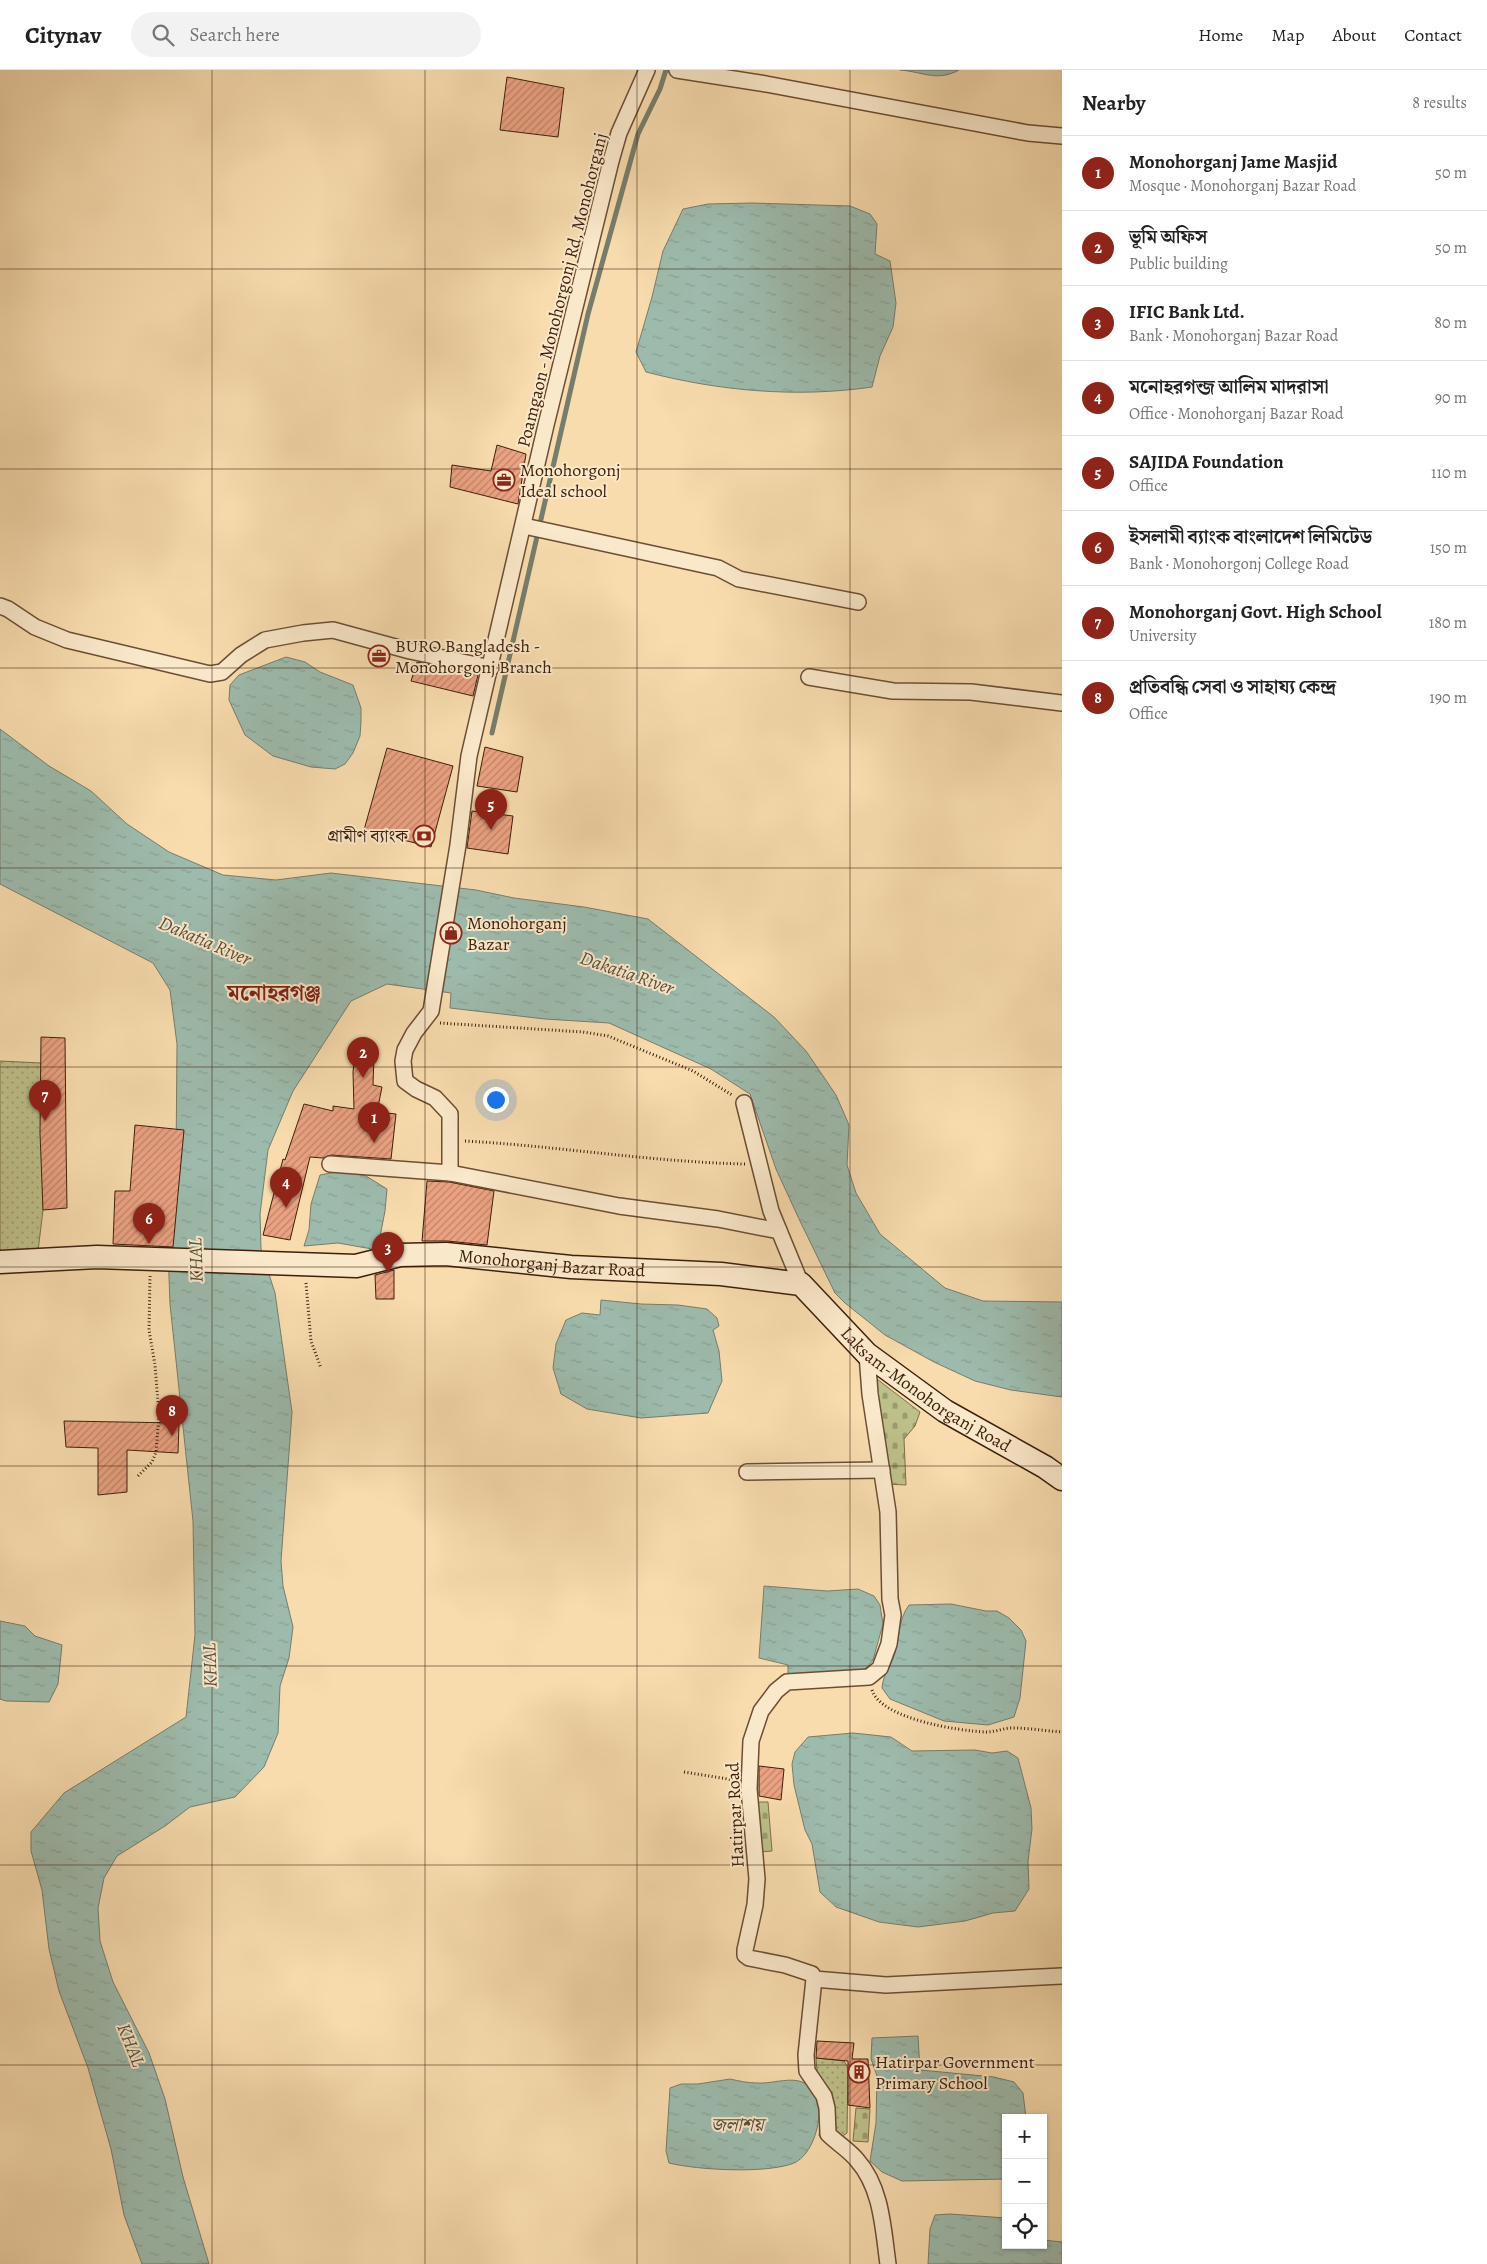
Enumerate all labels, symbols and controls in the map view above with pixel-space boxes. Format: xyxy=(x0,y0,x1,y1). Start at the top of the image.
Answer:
search box xyxy=(131,12,481,57)
text: Citynav xyxy=(25,19,101,51)
icon: search xyxy=(149,21,177,49)
text: Search here xyxy=(189,22,280,48)
text: Home xyxy=(1198,23,1243,47)
text: Map xyxy=(1271,23,1304,47)
text: About xyxy=(1332,23,1376,47)
text: Contact xyxy=(1404,23,1462,47)
text: Nearby xyxy=(1082,89,1145,117)
text: 8 results xyxy=(1412,92,1467,114)
street label: Poamgaon - Monohorgonj Rd, Monohorganj xyxy=(511,130,613,450)
text: Monohorganj Jame Masjid xyxy=(1129,149,1337,175)
text: 1 xyxy=(1095,162,1101,184)
text: 50 m xyxy=(1435,162,1467,184)
text: Mosque · Monohorganj Bazar Road xyxy=(1129,175,1356,197)
text: ভূমি অফিস xyxy=(1129,224,1207,250)
text: 2 xyxy=(1094,237,1102,259)
text: 50 m xyxy=(1435,237,1467,259)
text: Public building xyxy=(1129,253,1228,275)
text: IFIC Bank Ltd. xyxy=(1129,299,1245,325)
text: 3 xyxy=(1095,312,1101,334)
text: 80 m xyxy=(1434,312,1467,334)
text: Bank · Monohorganj Bazar Road xyxy=(1129,325,1338,347)
text: মনোহরগন্জ আলিম মাদরাসা xyxy=(1129,374,1329,400)
text: 4 xyxy=(1094,387,1102,409)
text: 90 m xyxy=(1435,387,1467,409)
text: Office · Monohorganj Bazar Road xyxy=(1129,403,1344,425)
text: SAJIDA Foundation xyxy=(1129,449,1284,475)
place label: Monohorgonj Ideal school xyxy=(520,458,621,503)
text: 5 xyxy=(1095,462,1101,484)
text: 110 m xyxy=(1431,462,1467,484)
office icon: Monohorgonj Ideal school xyxy=(492,468,516,492)
text: Office xyxy=(1129,475,1168,497)
text: ইসলামী ব্যাংক বাংলাদেশ লিমিটেড xyxy=(1129,524,1372,550)
text: 6 xyxy=(1094,537,1102,559)
text: 150 m xyxy=(1430,537,1467,559)
text: Bank · Monohorgonj College Road xyxy=(1129,553,1349,575)
text: Monohorganj Govt. High School xyxy=(1129,599,1382,625)
text: 7 xyxy=(1095,612,1101,634)
text: 180 m xyxy=(1429,612,1467,634)
text: University xyxy=(1129,625,1196,647)
place label: BURO Bangladesh - Monohorgonj Branch xyxy=(395,634,552,679)
office icon: BURO Bangladesh - Monohorgonj Branch xyxy=(367,644,391,668)
text: প্রতিবন্ধি সেবা ও সাহায্য কেন্দ্র xyxy=(1129,674,1336,700)
text: 8 xyxy=(1094,687,1102,709)
text: 190 m xyxy=(1429,687,1467,709)
text: Office xyxy=(1129,703,1168,725)
pin: 5 xyxy=(475,789,507,830)
place label: গ্রামীণ ব্যাংক xyxy=(327,824,409,848)
bank icon: গ্রামীণ ব্যাংক xyxy=(412,824,436,848)
water label: Dakatia River xyxy=(155,910,256,973)
place label: Monohorganj Bazar xyxy=(467,911,567,956)
shop icon: Monohorganj Bazar xyxy=(439,921,463,945)
water label: Dakatia River xyxy=(576,945,679,1002)
district label: মনোহরগঞ্জ xyxy=(226,978,321,1008)
pin: 2 xyxy=(347,1037,379,1078)
pin: 7 xyxy=(29,1080,61,1121)
your location xyxy=(483,1087,509,1113)
pin: 1 xyxy=(358,1102,390,1143)
pin: 4 xyxy=(270,1167,302,1208)
pin: 6 xyxy=(133,1203,165,1244)
pin: 3 xyxy=(372,1232,404,1273)
water label: KHAL xyxy=(182,1236,210,1283)
street label: Monohorganj Bazar Road xyxy=(457,1243,646,1282)
street label: Laksam-Monohorganj Road xyxy=(835,1321,1016,1458)
pin: 8 xyxy=(156,1395,188,1436)
water label: KHAL xyxy=(196,1641,224,1688)
street label: Hatirpar Road xyxy=(720,1761,750,1868)
water label: KHAL xyxy=(111,2019,152,2071)
place label: Hatirpar Government Primary School xyxy=(875,2050,1035,2095)
building icon: Hatirpar Government Primary School xyxy=(847,2060,871,2084)
water label: জলাশয় xyxy=(711,2112,767,2138)
map controls xyxy=(1002,2114,1047,2249)
button: + xyxy=(1002,2114,1047,2159)
button: − xyxy=(1002,2159,1047,2204)
button: locate xyxy=(1002,2204,1047,2249)

